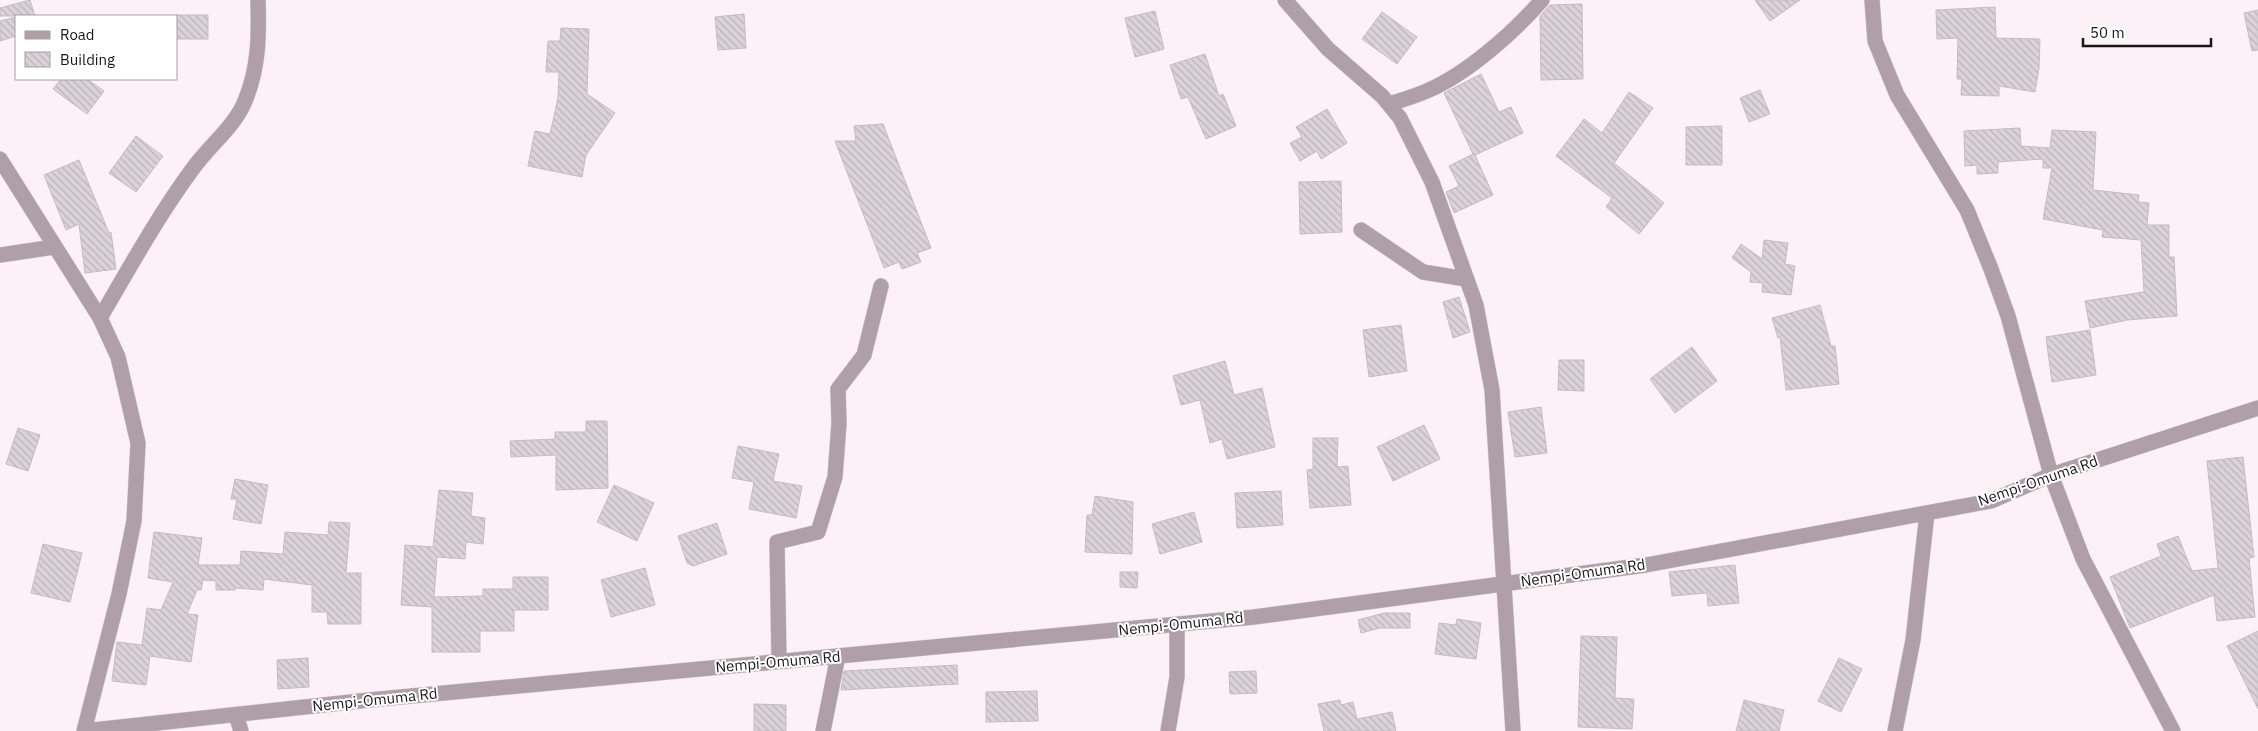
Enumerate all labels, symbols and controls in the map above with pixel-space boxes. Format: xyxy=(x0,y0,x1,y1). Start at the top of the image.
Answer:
legend xyxy=(15,15,178,80)
scale bar xyxy=(2083,15,2210,47)
text: 50 m xyxy=(2090,23,2125,42)
text: Road xyxy=(60,25,95,44)
text: Building xyxy=(60,50,115,69)
street label: Nempi-Omuma Rd xyxy=(1975,451,2100,510)
street label: Nempi-Omuma Rd xyxy=(1519,554,1646,591)
street label: Nempi-Omuma Rd xyxy=(1118,607,1244,640)
street label: Nempi-Omuma Rd xyxy=(715,647,841,676)
street label: Nempi-Omuma Rd xyxy=(312,683,438,716)

